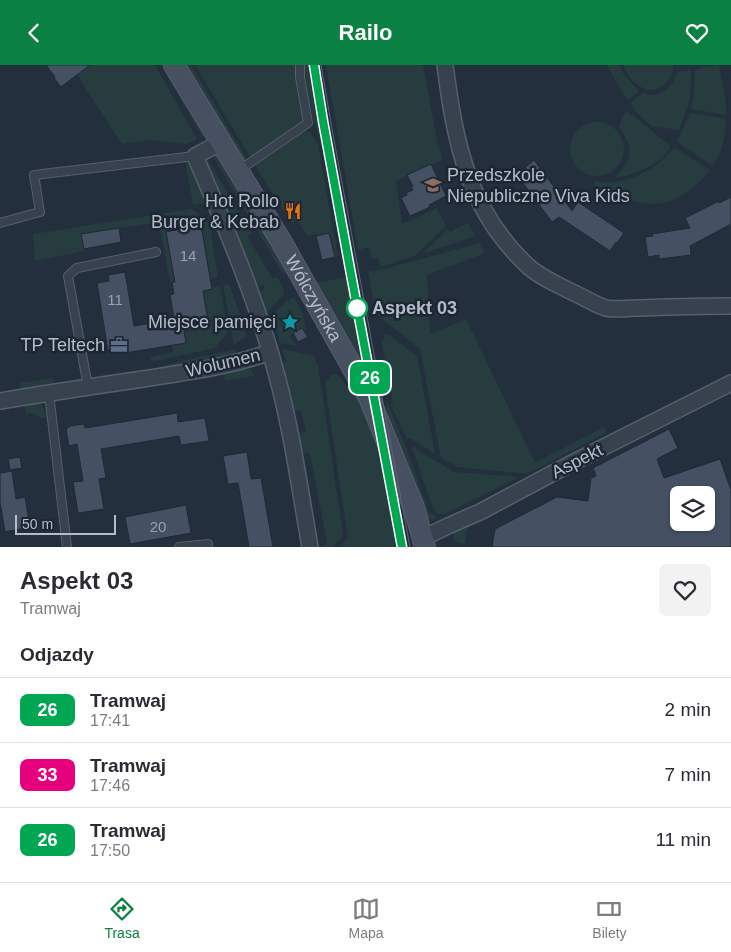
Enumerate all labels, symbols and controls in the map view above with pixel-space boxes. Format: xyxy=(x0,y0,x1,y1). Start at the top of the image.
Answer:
icon: back xyxy=(20,19,48,47)
icon: heart xyxy=(683,19,711,47)
text: Railo xyxy=(339,20,392,45)
place label: Przedszkole Niepubliczne Viva Kids xyxy=(447,165,630,206)
school or university icon: Przedszkole Niepubliczne Viva Kids xyxy=(423,175,443,195)
place label: Hot Rollo Burger & Kebab xyxy=(151,191,279,232)
restaurant icon: Hot Rollo Burger & Kebab xyxy=(283,201,303,221)
house number: 14 xyxy=(180,247,196,264)
street label: Wólczyńska xyxy=(281,252,346,346)
house number: 11 xyxy=(107,291,123,308)
marker: Aspekt 03 xyxy=(346,297,368,319)
place label: Aspekt 03 xyxy=(372,298,457,318)
place label: Miejsce pamięci xyxy=(148,312,276,332)
place icon: Miejsce pamięci xyxy=(280,312,300,332)
place label: TP Teltech xyxy=(21,335,105,355)
office icon: TP Teltech xyxy=(109,335,129,355)
street label: Wolumen xyxy=(184,345,262,381)
line badge: 26 xyxy=(348,362,392,394)
text: 26 xyxy=(360,368,380,388)
street label: Aspekt xyxy=(548,440,606,482)
map controls xyxy=(670,486,715,531)
button: layers xyxy=(670,486,715,531)
scale bar xyxy=(15,512,116,535)
text: 50 m xyxy=(22,516,53,532)
house number: 20 xyxy=(150,518,166,535)
button: heart xyxy=(659,564,711,616)
text: Aspekt 03 xyxy=(20,567,133,594)
text: Tramwaj xyxy=(20,600,81,617)
text: Odjazdy xyxy=(20,644,94,665)
text: Tramwaj xyxy=(90,690,166,711)
text: 2 min xyxy=(665,699,711,720)
text: 26 xyxy=(37,700,58,720)
text: 17:41 xyxy=(90,712,130,729)
text: Tramwaj xyxy=(90,755,166,776)
text: 7 min xyxy=(665,764,711,785)
text: 33 xyxy=(37,765,58,785)
text: 17:46 xyxy=(90,777,130,794)
text: Tramwaj xyxy=(90,820,166,841)
text: 11 min xyxy=(655,829,711,850)
text: 26 xyxy=(37,830,58,850)
text: 17:50 xyxy=(90,842,130,859)
tab: Trasa xyxy=(104,895,140,941)
tab: Mapa xyxy=(349,895,384,941)
tab: Bilety xyxy=(592,895,627,941)

